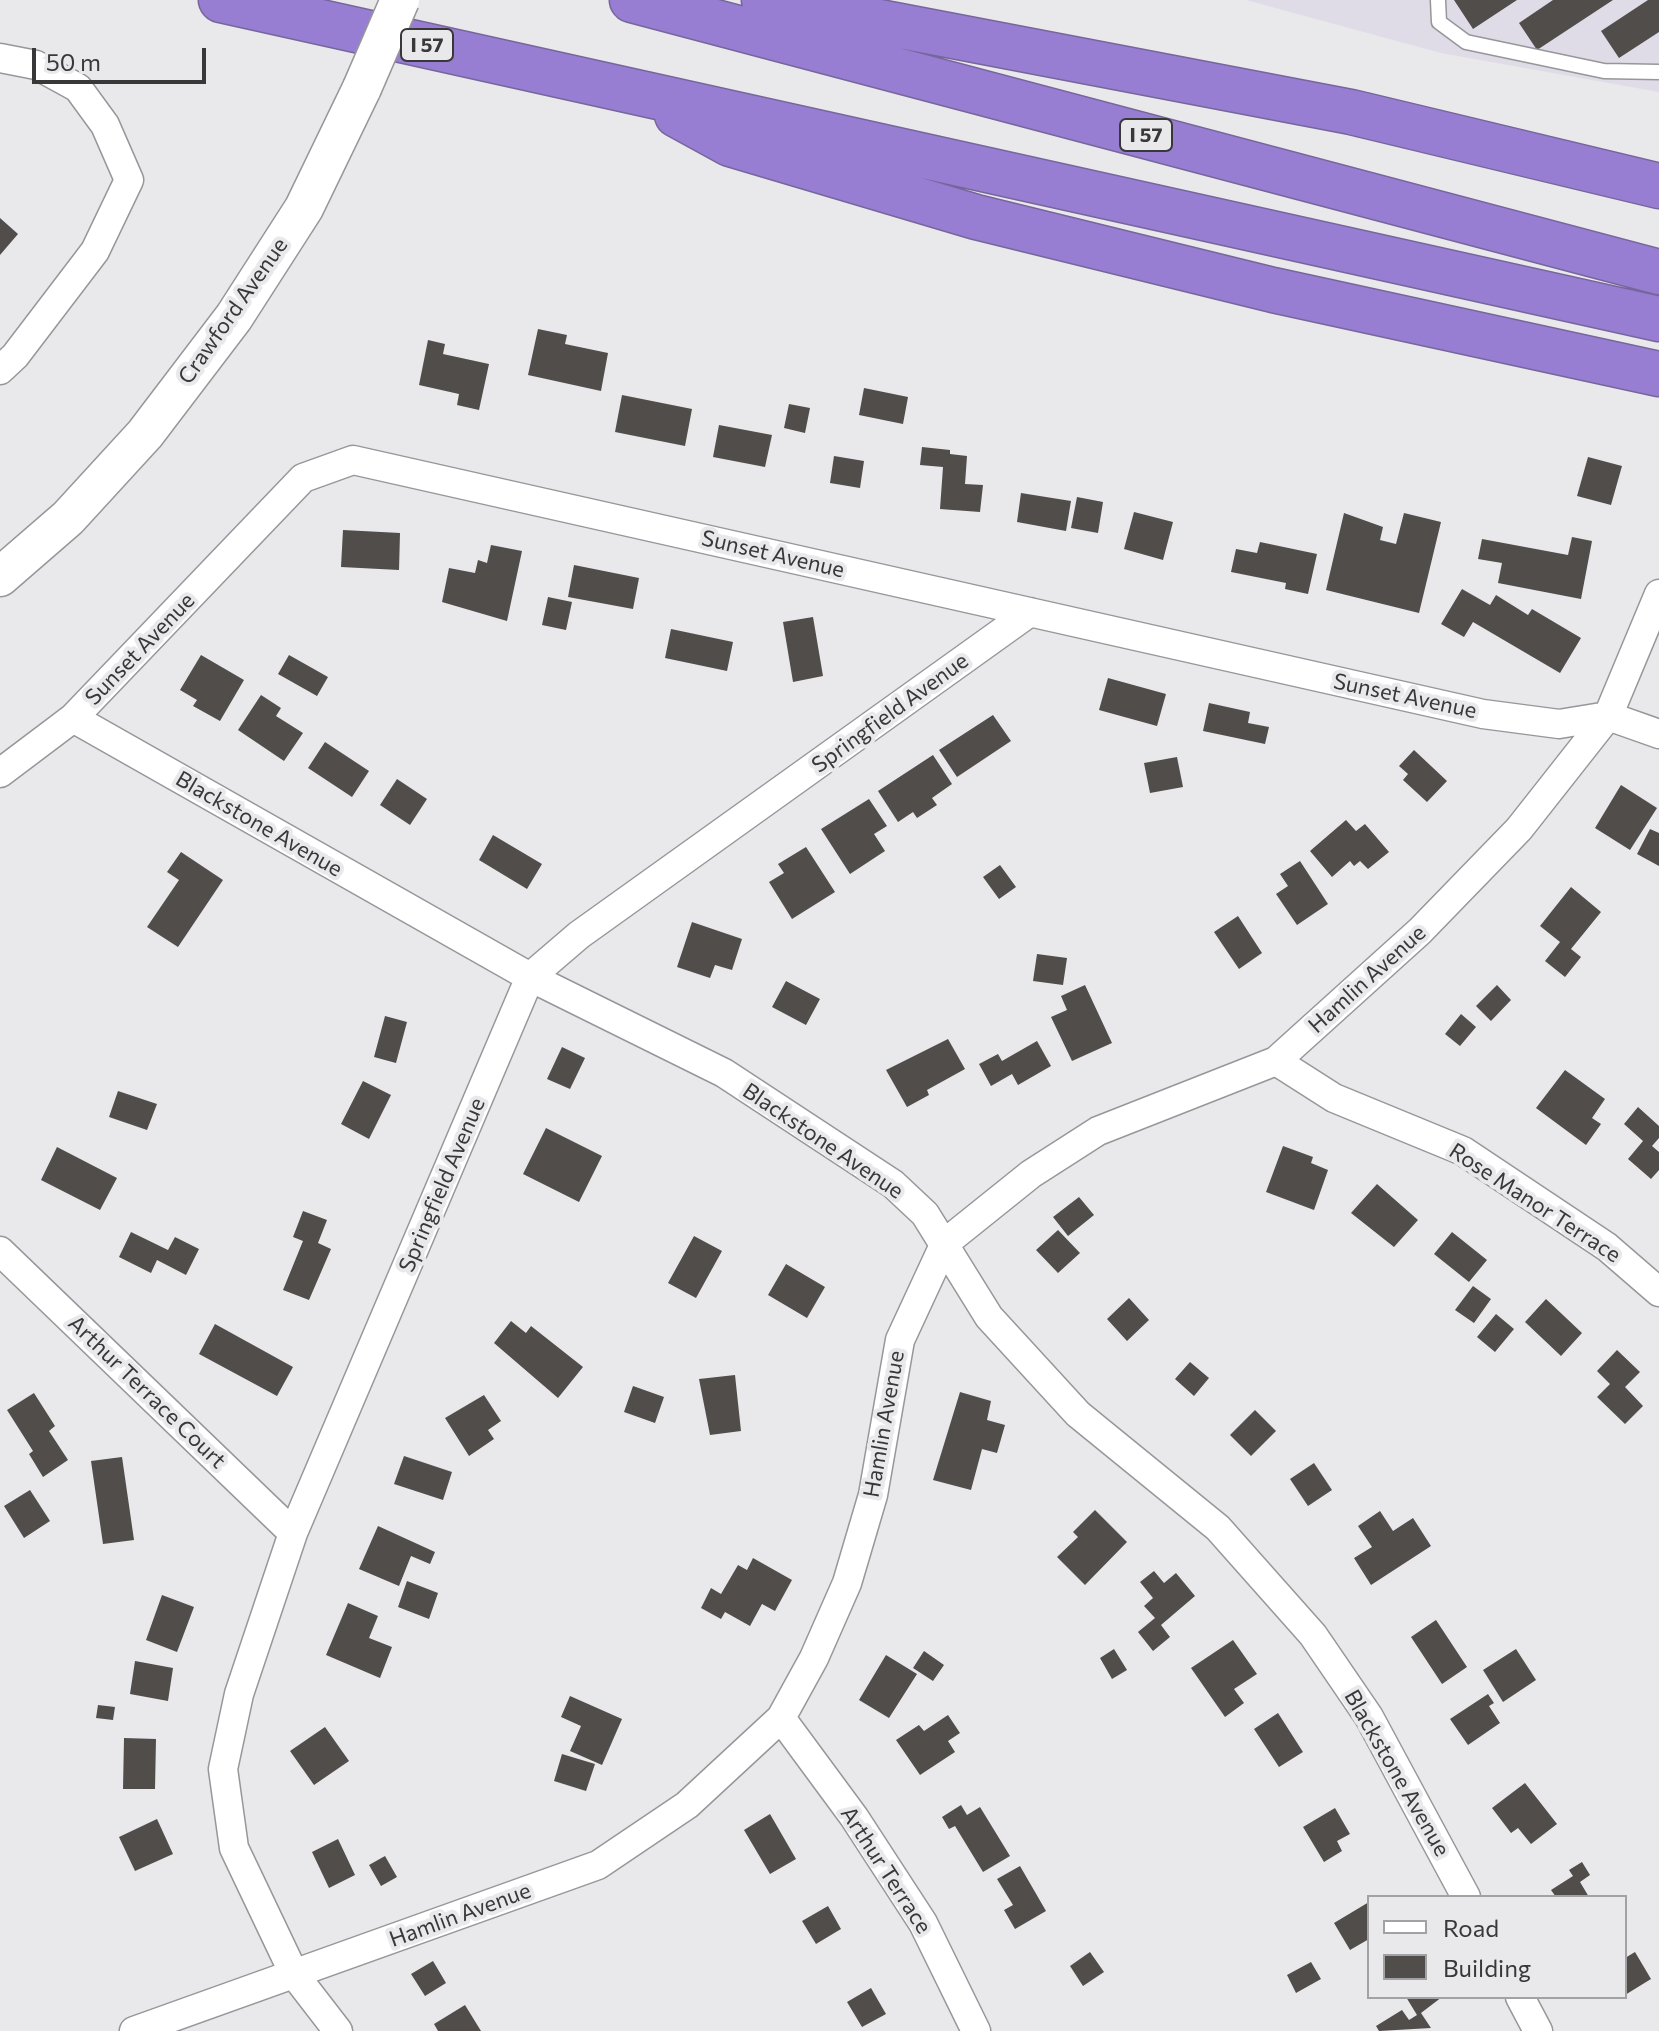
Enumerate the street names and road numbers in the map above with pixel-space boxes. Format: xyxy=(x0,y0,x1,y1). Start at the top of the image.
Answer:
road number: I 57 xyxy=(401,29,453,61)
road number: I 57 xyxy=(1120,119,1172,151)
street label: Crawford Avenue xyxy=(173,233,293,389)
street label: Sunset Avenue xyxy=(699,525,847,583)
street label: Sunset Avenue xyxy=(80,587,200,711)
street label: Springfield Avenue xyxy=(807,647,973,779)
street label: Sunset Avenue xyxy=(1331,668,1479,724)
street label: Blackstone Avenue xyxy=(171,766,347,882)
street label: Hamlin Avenue xyxy=(1303,919,1431,1039)
street label: Blackstone Avenue xyxy=(738,1078,908,1204)
street label: Springfield Avenue xyxy=(393,1094,491,1276)
street label: Rose Manor Terrace xyxy=(1444,1138,1626,1268)
street label: Arthur Terrace Court xyxy=(63,1310,231,1474)
street label: Hamlin Avenue xyxy=(858,1349,910,1499)
street label: Blackstone Avenue xyxy=(1339,1685,1455,1861)
street label: Arthur Terrace xyxy=(835,1801,937,1939)
street label: Hamlin Avenue xyxy=(386,1877,534,1953)

